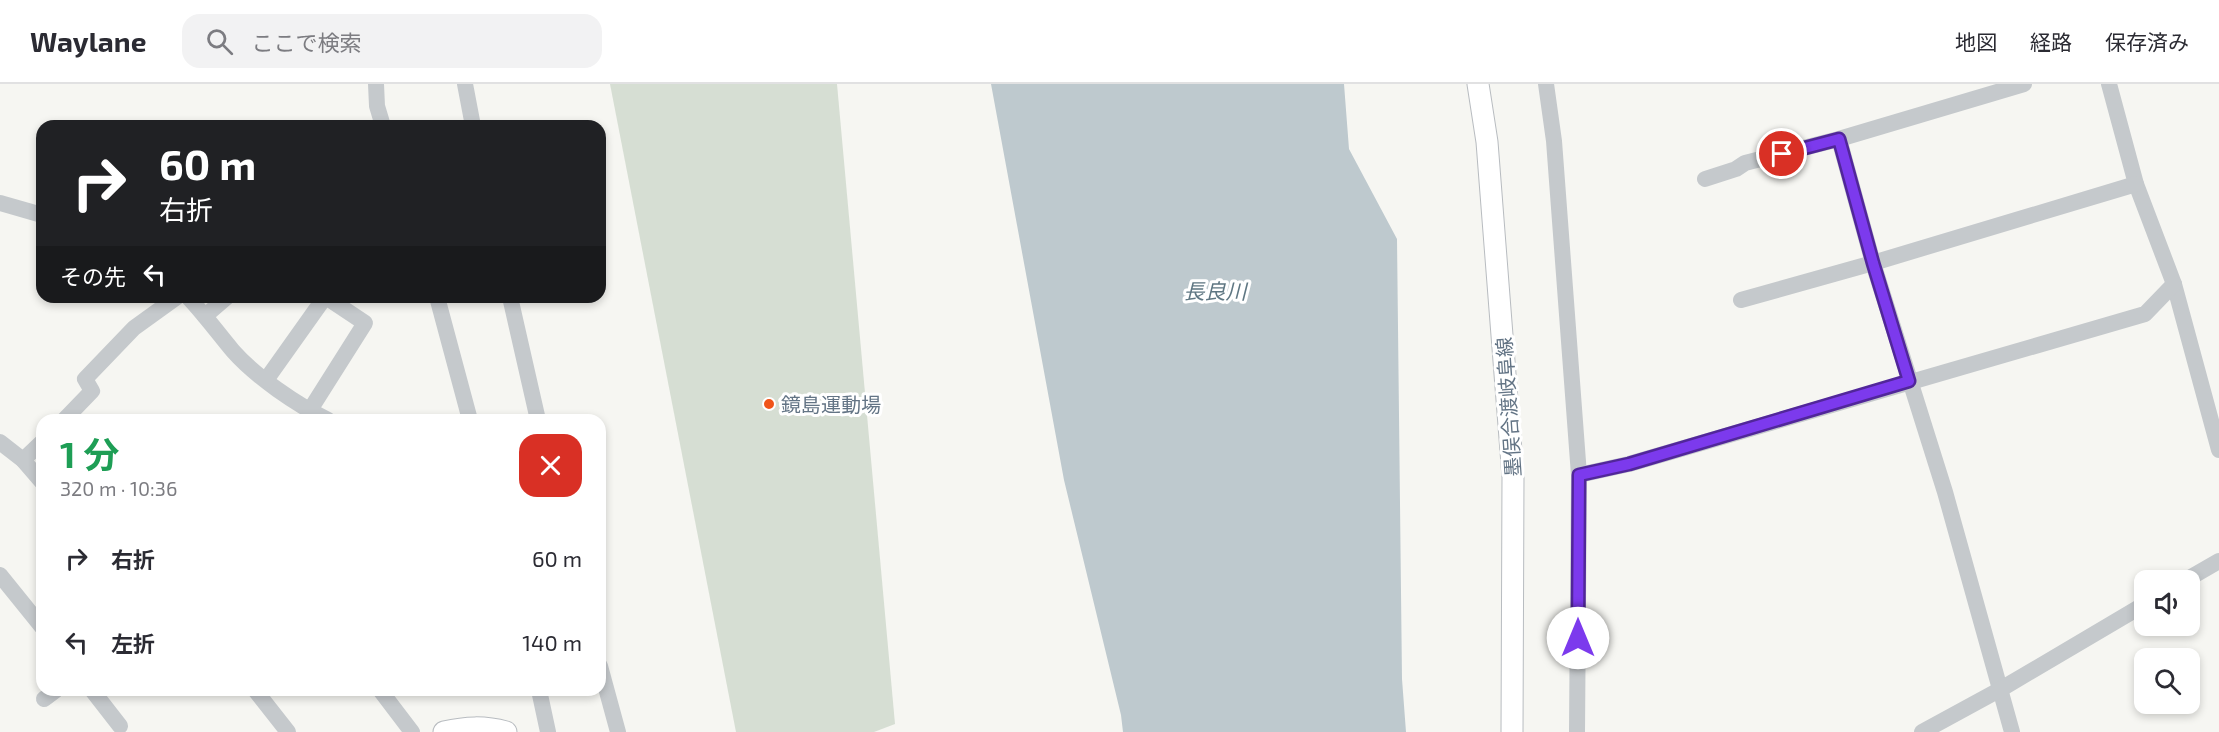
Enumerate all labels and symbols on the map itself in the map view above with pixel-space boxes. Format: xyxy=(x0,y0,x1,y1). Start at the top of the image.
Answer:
pin xyxy=(1756,128,1807,179)
water label: 長良川 xyxy=(1184,278,1248,303)
street label: 墨俣合渡岐阜線 xyxy=(1491,336,1525,478)
place label: 鏡島運動場 xyxy=(781,392,881,416)
marker: 鏡島運動場 xyxy=(762,397,776,411)
position arrow xyxy=(1546,606,1610,670)

